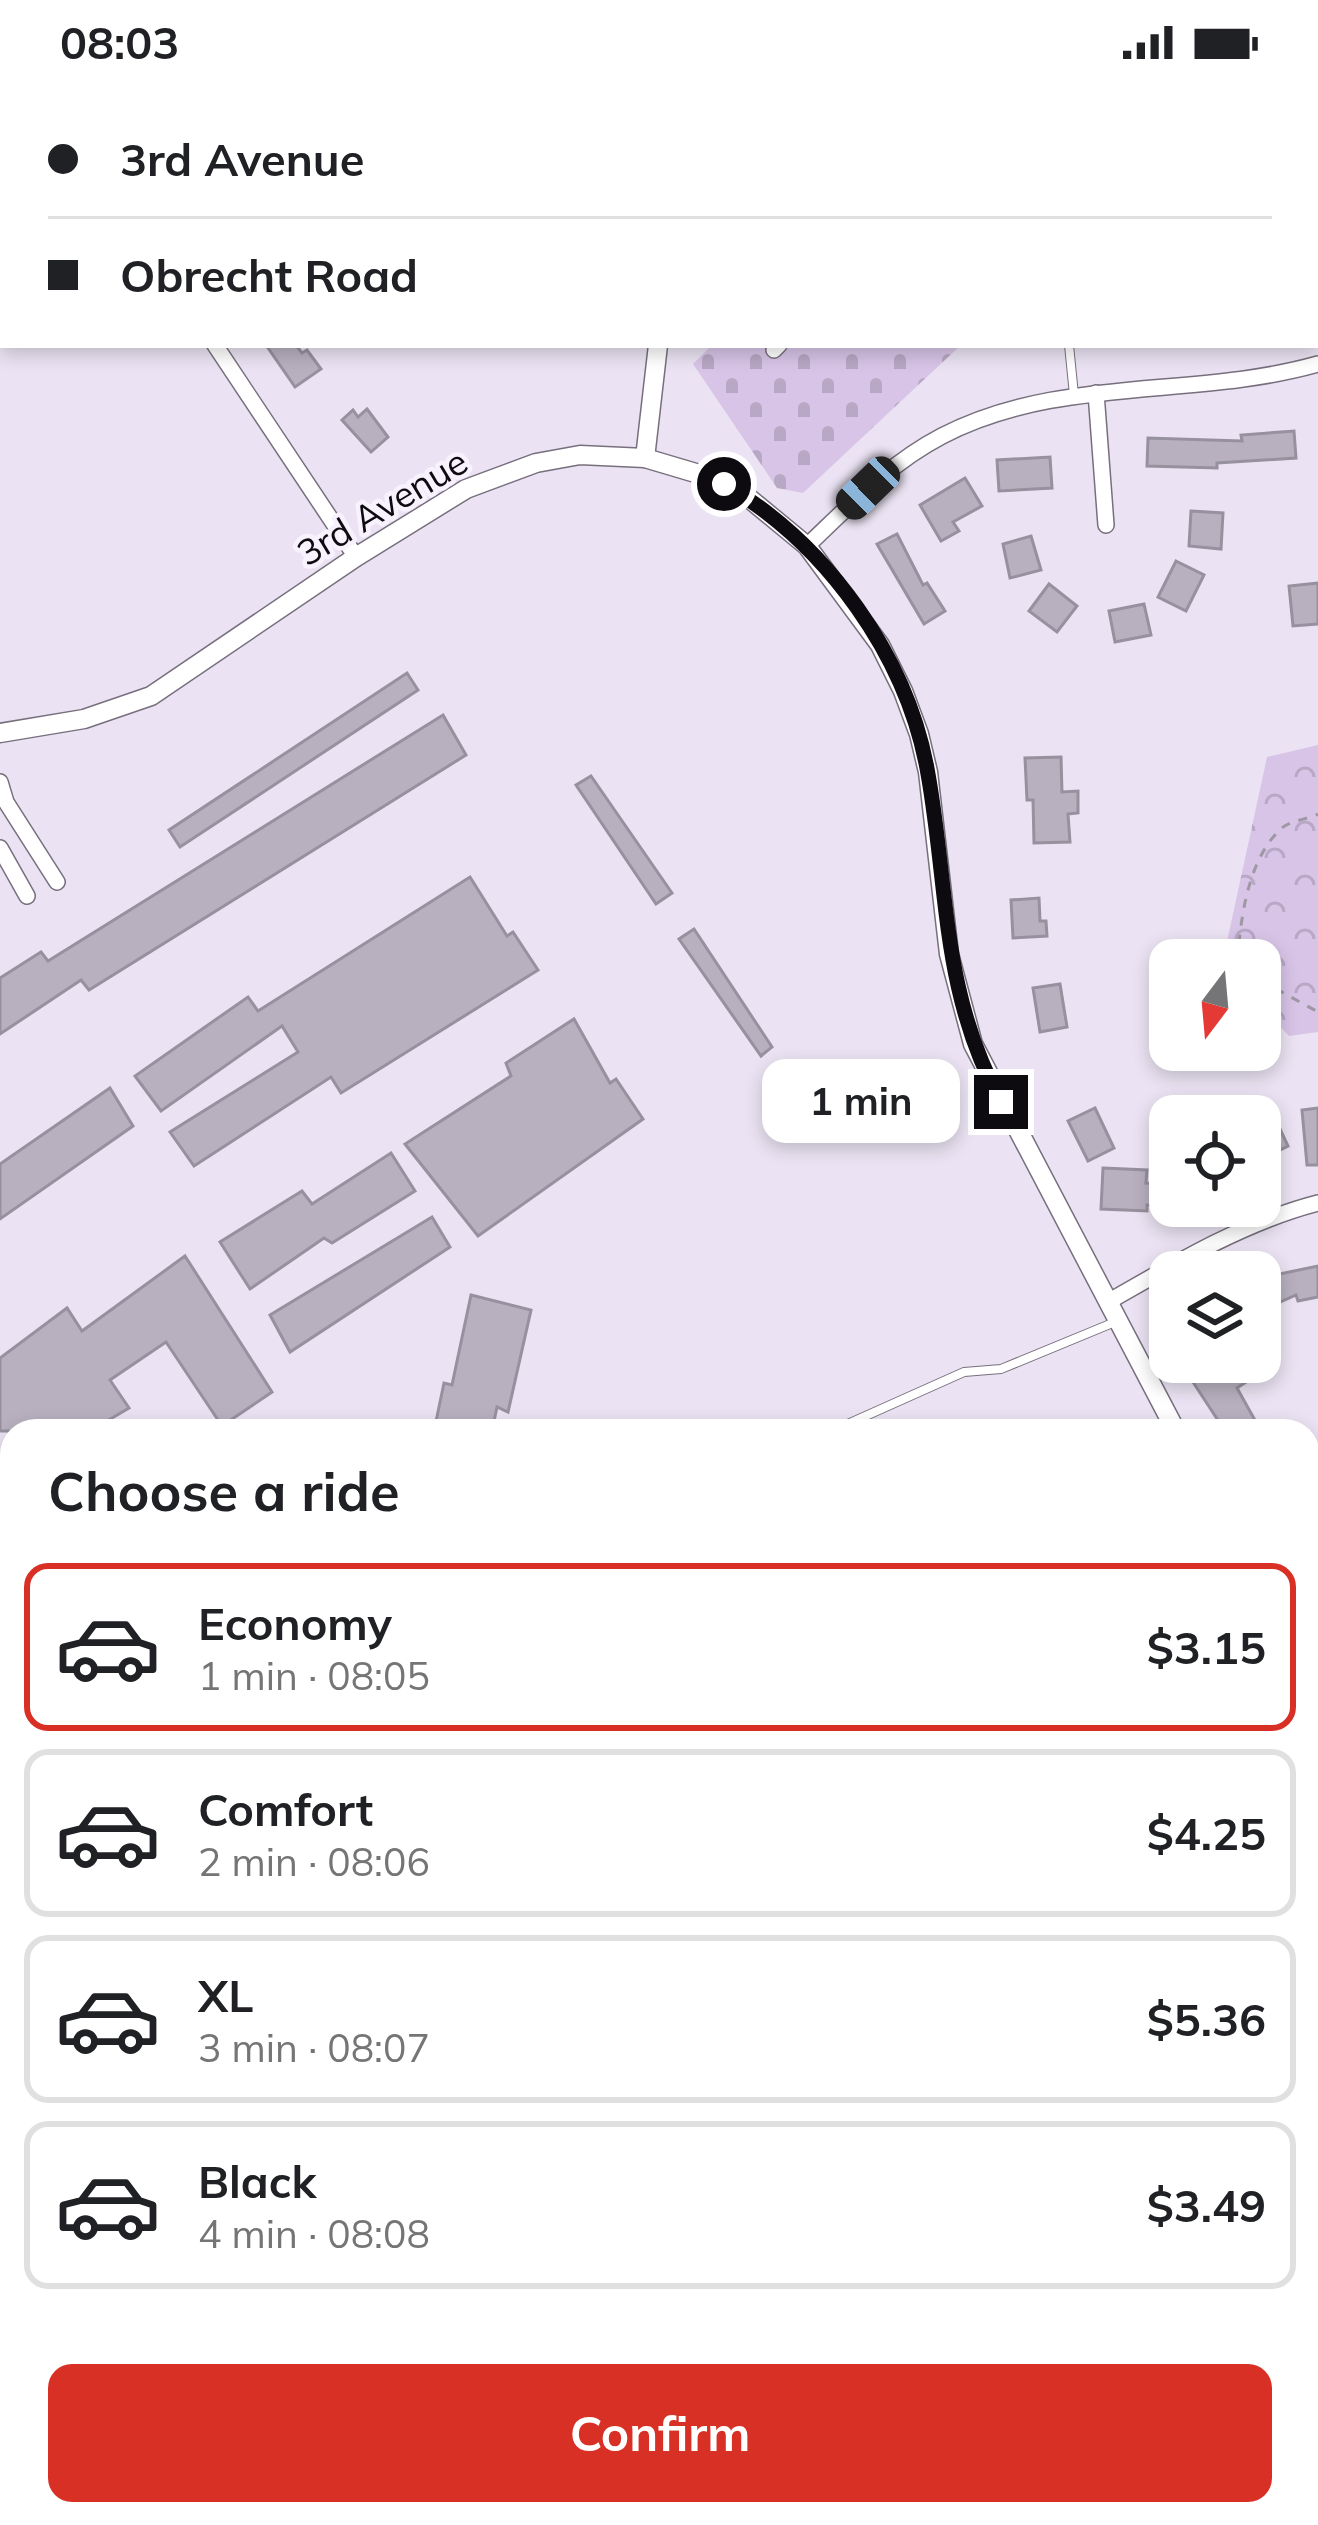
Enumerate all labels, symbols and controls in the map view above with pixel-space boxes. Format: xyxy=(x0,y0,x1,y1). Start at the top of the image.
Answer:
text: 08:03 xyxy=(60,14,179,70)
text: 3rd Avenue xyxy=(120,131,364,187)
text: Obrecht Road xyxy=(120,247,418,303)
street label: 3rd Avenue xyxy=(288,438,475,575)
car xyxy=(830,450,906,526)
route start xyxy=(697,457,751,511)
north arrow xyxy=(1149,939,1281,1071)
map controls xyxy=(1149,939,1281,1383)
callout: 1 min xyxy=(761,1060,959,1144)
route end xyxy=(974,1075,1028,1129)
text: 1 min xyxy=(810,1076,912,1125)
button: locate xyxy=(1149,1095,1281,1227)
button: layers xyxy=(1149,1251,1281,1383)
text: Choose a ride xyxy=(48,1457,400,1525)
icon: car xyxy=(54,1593,162,1701)
text: Economy xyxy=(198,1595,392,1651)
text: $3.15 xyxy=(1147,1619,1266,1675)
text: 1 min · 08:05 xyxy=(198,1651,430,1700)
icon: car xyxy=(54,1779,162,1887)
text: Comfort xyxy=(198,1781,373,1837)
text: $4.25 xyxy=(1147,1805,1266,1861)
text: 2 min · 08:06 xyxy=(198,1837,430,1886)
icon: car xyxy=(54,1965,162,2073)
text: XL xyxy=(198,1967,253,2023)
text: $5.36 xyxy=(1147,1991,1266,2047)
text: 3 min · 08:07 xyxy=(198,2023,430,2072)
icon: car xyxy=(54,2151,162,2259)
text: Black xyxy=(198,2153,316,2209)
text: $3.49 xyxy=(1147,2177,1266,2233)
text: 4 min · 08:08 xyxy=(198,2209,430,2258)
button: Confirm xyxy=(48,2364,1272,2502)

